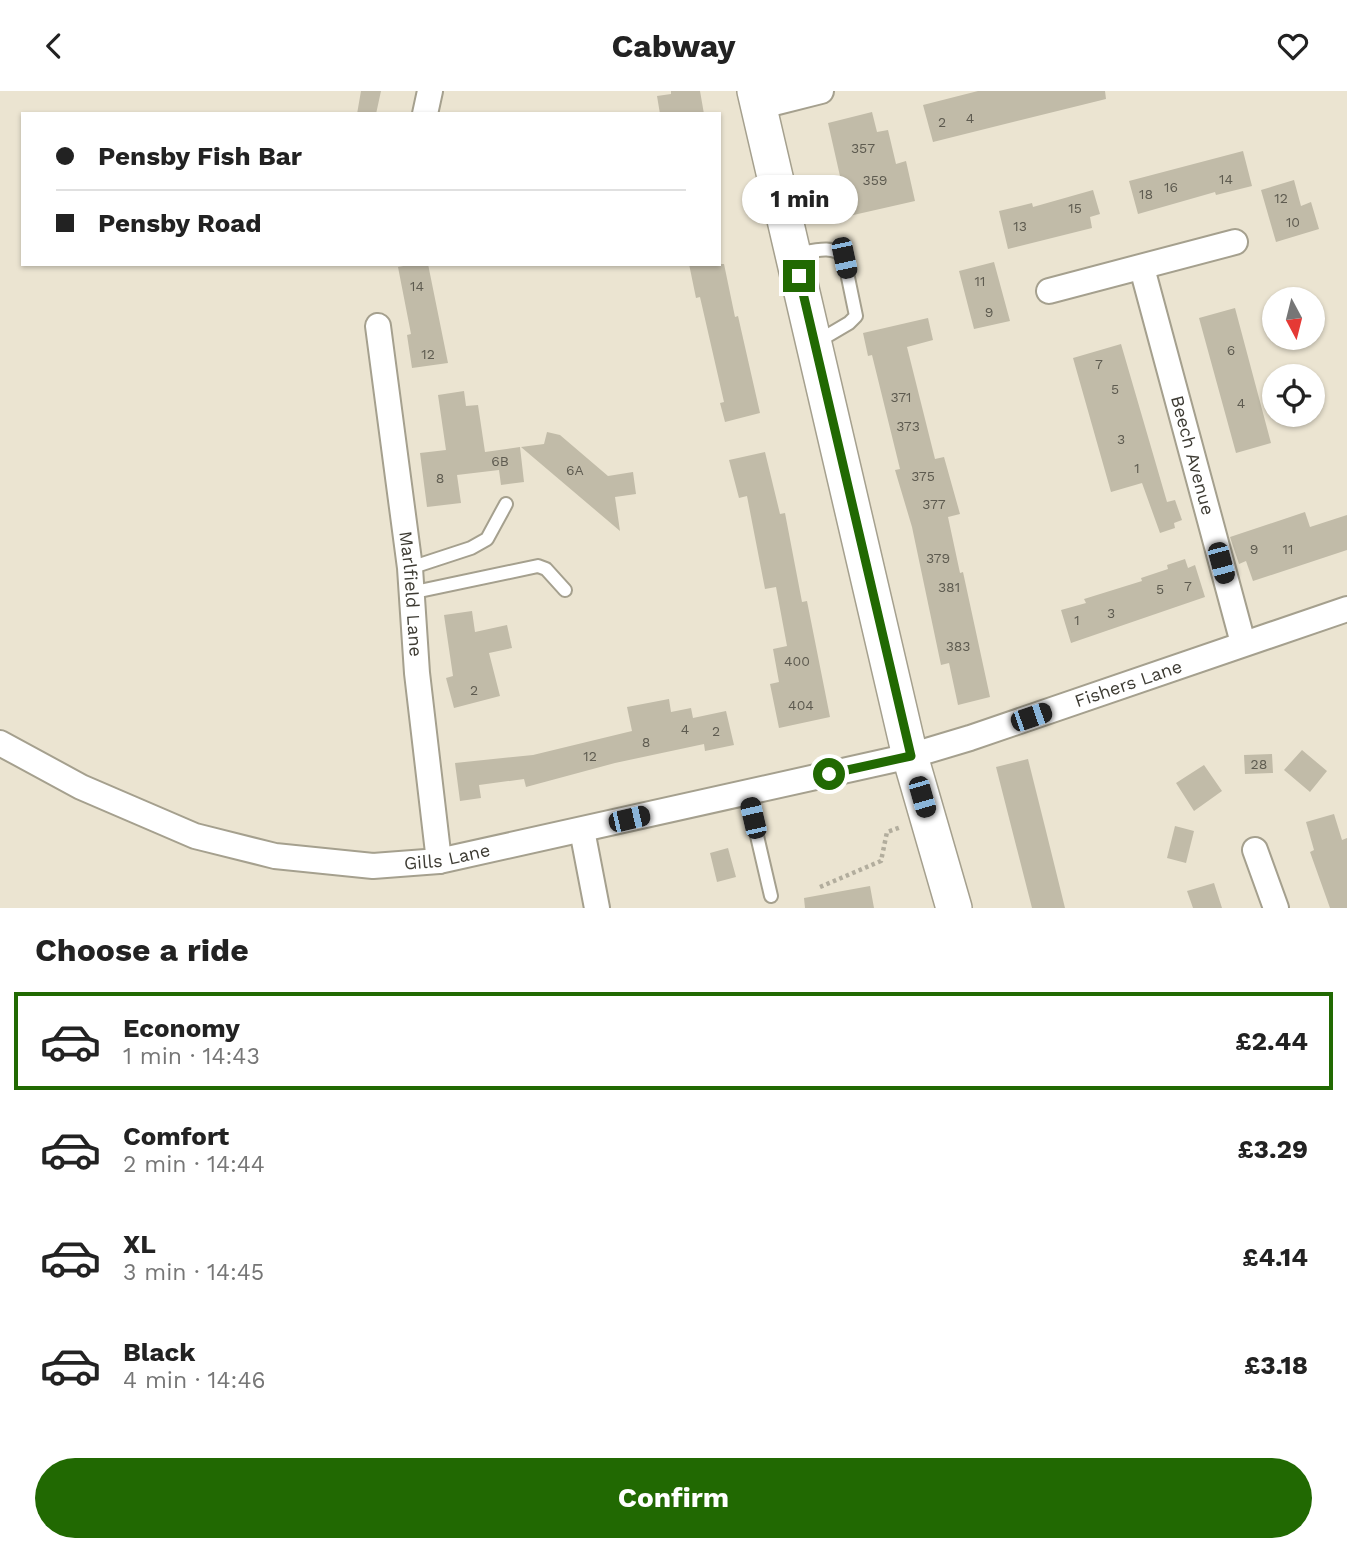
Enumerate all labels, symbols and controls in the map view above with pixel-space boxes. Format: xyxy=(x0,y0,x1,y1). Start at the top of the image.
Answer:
icon: back xyxy=(35,27,73,65)
text: Cabway xyxy=(611,27,736,65)
icon: heart xyxy=(1274,27,1312,65)
house number: 4 xyxy=(966,110,974,126)
house number: 2 xyxy=(938,114,946,130)
house number: 357 xyxy=(851,140,875,156)
text: Pensby Fish Bar xyxy=(98,141,302,171)
house number: 14 xyxy=(1219,171,1233,187)
house number: 359 xyxy=(863,172,887,188)
callout: 1 min xyxy=(741,174,857,223)
house number: 16 xyxy=(1164,179,1178,195)
text: 1 min xyxy=(770,186,830,213)
house number: 18 xyxy=(1139,186,1153,202)
house number: 12 xyxy=(1274,190,1288,206)
house number: 15 xyxy=(1068,200,1082,216)
text: Pensby Road xyxy=(98,208,262,238)
house number: 10 xyxy=(1286,214,1300,230)
house number: 13 xyxy=(1013,218,1027,234)
car xyxy=(830,235,859,281)
route end xyxy=(783,260,815,292)
house number: 11 xyxy=(975,273,985,289)
house number: 14 xyxy=(410,278,424,294)
north arrow xyxy=(1262,287,1325,350)
map controls xyxy=(1262,287,1325,427)
house number: 9 xyxy=(985,304,993,320)
house number: 6 xyxy=(1227,342,1235,358)
house number: 12 xyxy=(421,346,435,362)
house number: 7 xyxy=(1095,356,1103,372)
button: locate xyxy=(1262,364,1325,427)
house number: 5 xyxy=(1111,381,1119,397)
house number: 371 xyxy=(891,389,911,405)
street label: Beech Avenue xyxy=(1167,393,1219,517)
house number: 4 xyxy=(1237,395,1245,411)
house number: 373 xyxy=(896,418,920,434)
house number: 3 xyxy=(1117,431,1125,447)
house number: 6B xyxy=(491,453,509,469)
house number: 1 xyxy=(1134,460,1140,476)
house number: 6A xyxy=(566,462,584,478)
house number: 375 xyxy=(911,468,935,484)
house number: 8 xyxy=(436,470,444,486)
house number: 377 xyxy=(922,496,946,512)
street label: Marlfield Lane xyxy=(395,530,427,657)
car xyxy=(1206,540,1237,586)
house number: 9 xyxy=(1250,541,1258,557)
house number: 11 xyxy=(1283,541,1293,557)
house number: 379 xyxy=(926,550,950,566)
house number: 7 xyxy=(1184,578,1192,594)
house number: 381 xyxy=(938,579,960,595)
house number: 5 xyxy=(1156,581,1164,597)
house number: 3 xyxy=(1107,605,1115,621)
house number: 1 xyxy=(1074,612,1080,628)
house number: 383 xyxy=(946,638,970,654)
house number: 400 xyxy=(784,653,810,669)
street label: Fishers Lane xyxy=(1072,655,1185,711)
house number: 2 xyxy=(470,682,478,698)
house number: 404 xyxy=(788,697,814,713)
car xyxy=(1008,700,1055,734)
house number: 4 xyxy=(681,721,689,737)
house number: 2 xyxy=(712,723,720,739)
house number: 8 xyxy=(642,734,650,750)
house number: 12 xyxy=(583,748,597,764)
house number: 28 xyxy=(1251,756,1267,772)
route start xyxy=(813,758,845,790)
car xyxy=(907,774,938,820)
car xyxy=(739,795,768,841)
car xyxy=(607,804,652,834)
street label: Gills Lane xyxy=(403,839,492,874)
text: Choose a ride xyxy=(35,931,249,969)
icon: car xyxy=(39,1010,102,1073)
text: Economy xyxy=(123,1013,240,1043)
text: £2.44 xyxy=(1235,1026,1308,1056)
text: 1 min · 14:43 xyxy=(123,1043,260,1070)
icon: car xyxy=(39,1118,102,1181)
text: Comfort xyxy=(123,1121,229,1151)
text: £3.29 xyxy=(1237,1134,1308,1164)
text: 2 min · 14:44 xyxy=(123,1151,265,1178)
icon: car xyxy=(39,1226,102,1289)
text: XL xyxy=(123,1229,156,1259)
text: £4.14 xyxy=(1242,1242,1308,1272)
text: 3 min · 14:45 xyxy=(123,1259,264,1286)
icon: car xyxy=(39,1334,102,1397)
text: Black xyxy=(123,1337,195,1367)
text: £3.18 xyxy=(1244,1350,1308,1380)
text: 4 min · 14:46 xyxy=(123,1367,265,1394)
button: Confirm xyxy=(35,1458,1312,1538)

